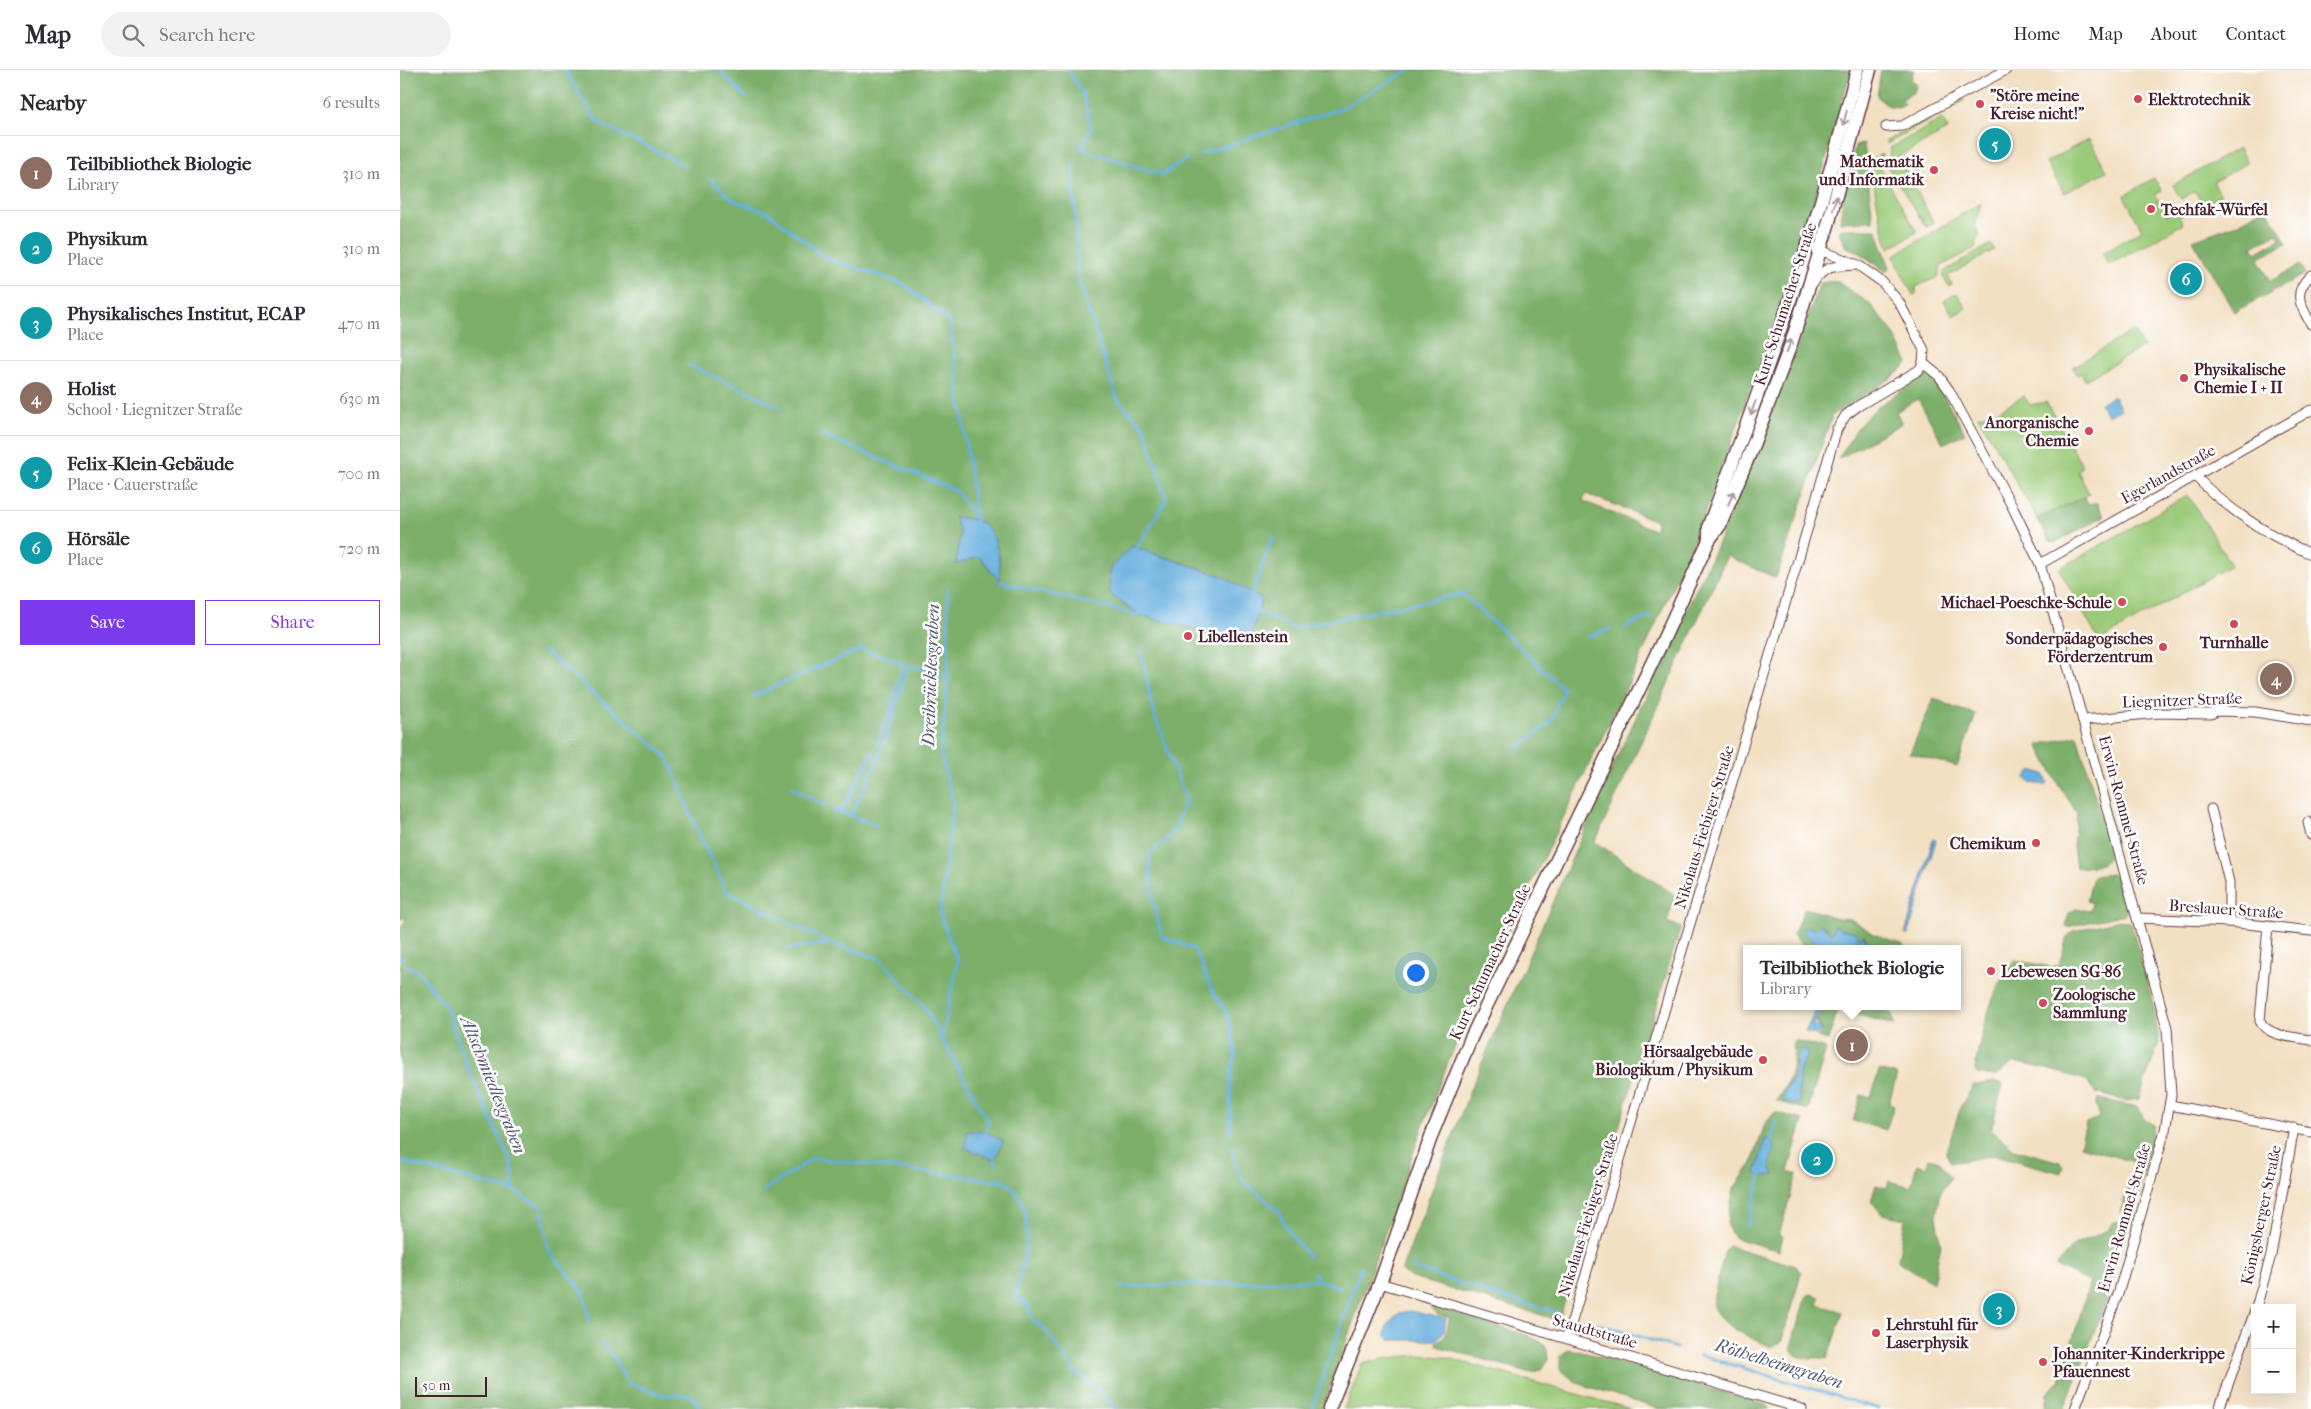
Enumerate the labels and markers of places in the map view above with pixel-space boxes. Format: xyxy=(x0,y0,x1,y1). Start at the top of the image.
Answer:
place label: "Störe meine Kreise nicht!" xyxy=(1990,86,2085,123)
place label: Elektrotechnik xyxy=(2148,90,2251,109)
marker: Elektrotechnik xyxy=(2132,93,2144,105)
marker: "Störe meine Kreise nicht!" xyxy=(1974,98,1986,110)
pin: 5 xyxy=(1979,125,2011,163)
place label: Mathematik und Informatik xyxy=(1818,152,1925,189)
marker: Mathematik und Informatik xyxy=(1928,164,1940,176)
place label: Techfak-Würfel xyxy=(2160,200,2268,219)
marker: Techfak-Würfel xyxy=(2145,203,2157,215)
pin: 6 xyxy=(2170,260,2202,298)
place label: Physikalische Chemie I + II xyxy=(2194,360,2286,397)
marker: Physikalische Chemie I + II xyxy=(2178,372,2190,384)
place label: Anorganische Chemie xyxy=(1984,413,2079,450)
marker: Anorganische Chemie xyxy=(2083,425,2095,437)
place label: Michael-Poeschke-Schule xyxy=(1939,593,2112,612)
marker: Michael-Poeschke-Schule xyxy=(2116,596,2128,608)
marker: Turnhalle xyxy=(2228,618,2240,630)
place label: Libellenstein xyxy=(1198,627,1289,646)
place label: Sonderpädagogisches Förderzentrum xyxy=(2006,629,2154,666)
marker: Libellenstein xyxy=(1182,630,1194,642)
place label: Turnhalle xyxy=(2199,633,2268,652)
marker: Sonderpädagogisches Förderzentrum xyxy=(2157,641,2169,653)
pin: 4 xyxy=(2260,660,2292,698)
place label: Chemikum xyxy=(1950,834,2027,853)
marker: Chemikum xyxy=(2030,837,2042,849)
place label: Lebewesen SG-86 xyxy=(2001,962,2122,981)
marker: Lebewesen SG-86 xyxy=(1985,965,1997,977)
place label: Zoologische Sammlung xyxy=(2053,985,2136,1023)
marker: Zoologische Sammlung xyxy=(2037,997,2049,1009)
pin: 1 xyxy=(1836,1026,1868,1064)
place label: Hörsaalgebäude Biologikum / Physikum xyxy=(1595,1042,1754,1080)
marker: Hörsaalgebäude Biologikum / Physikum xyxy=(1757,1054,1769,1066)
pin: 2 xyxy=(1801,1140,1833,1178)
pin: 3 xyxy=(1983,1290,2015,1328)
place label: Lehrstuhl für Laserphysik xyxy=(1886,1315,1979,1353)
marker: Lehrstuhl für Laserphysik xyxy=(1870,1327,1882,1339)
place label: Johanniter-Kinderkrippe Pfauennest xyxy=(2051,1344,2225,1381)
marker: Johanniter-Kinderkrippe Pfauennest xyxy=(2037,1356,2049,1368)

